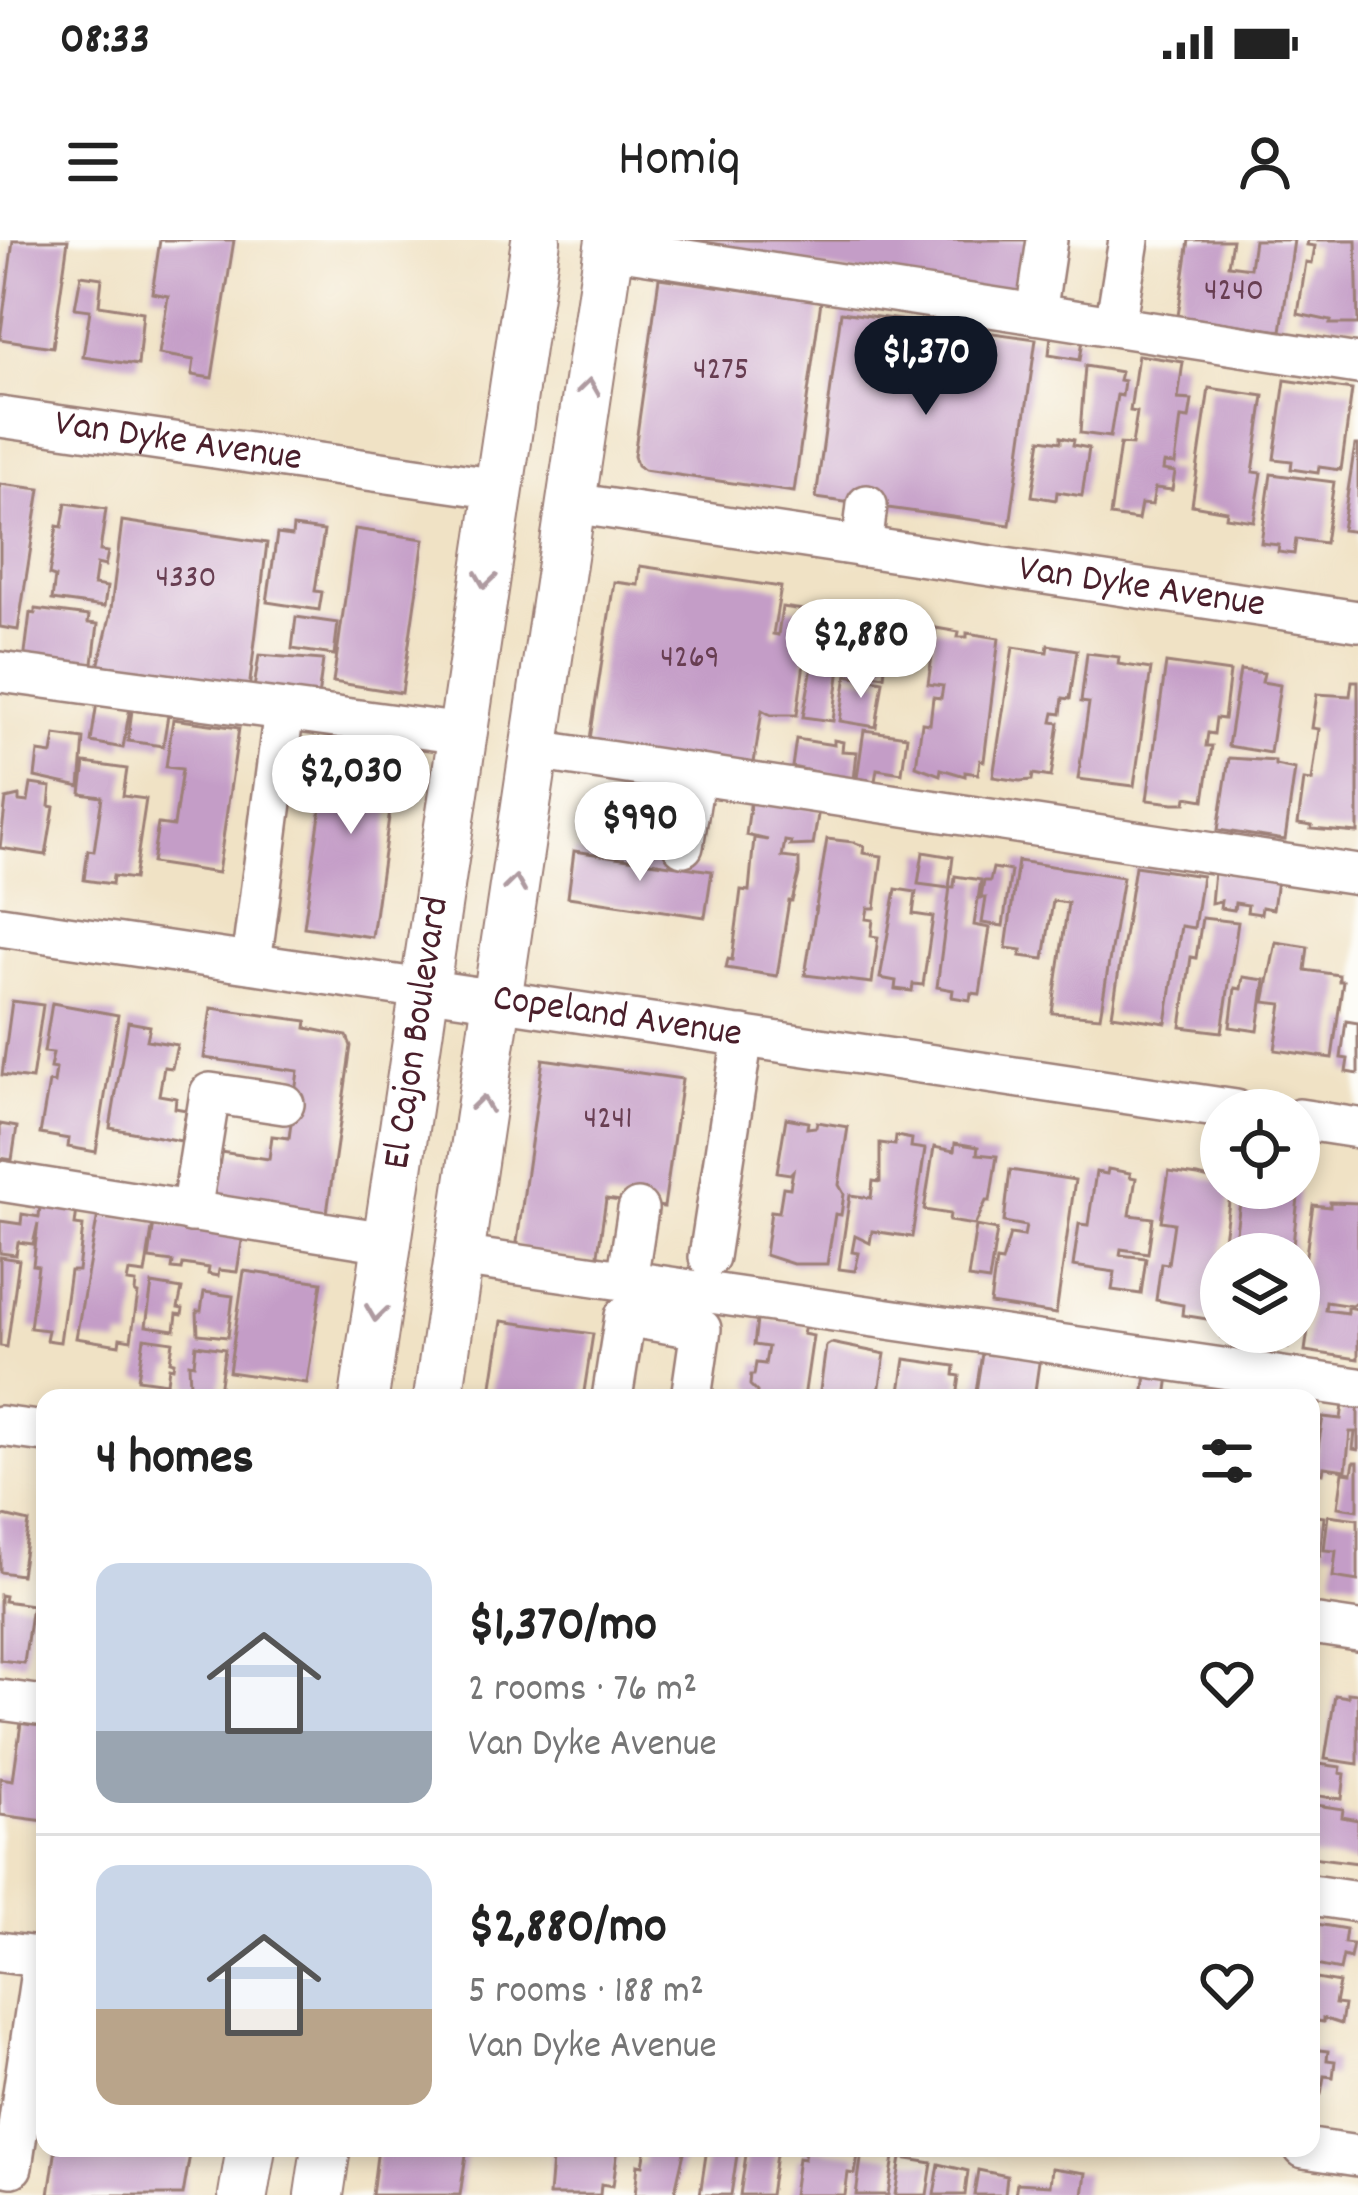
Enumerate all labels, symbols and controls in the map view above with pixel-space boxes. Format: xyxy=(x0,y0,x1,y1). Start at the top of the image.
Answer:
text: 08:33 xyxy=(60,10,150,74)
text: Homiq xyxy=(618,124,740,201)
icon: menu xyxy=(60,129,126,195)
icon: person xyxy=(1232,129,1298,195)
house number: 4240 xyxy=(1204,269,1264,316)
pin: $1,370 xyxy=(828,316,1024,418)
text: $1,370 xyxy=(881,327,971,382)
house number: 4275 xyxy=(693,348,749,395)
one-way arrow xyxy=(575,378,601,397)
street label: Van Dyke Avenue xyxy=(51,398,305,488)
street label: Van Dyke Avenue xyxy=(1015,543,1269,634)
house number: 4330 xyxy=(156,556,216,603)
one-way arrow xyxy=(473,570,499,589)
pin: $2,880 xyxy=(763,599,959,701)
text: $2,880 xyxy=(813,610,909,665)
house number: 4269 xyxy=(660,636,720,683)
pin: $2,030 xyxy=(253,735,449,837)
text: $2,030 xyxy=(299,746,403,801)
pin: $990 xyxy=(569,782,711,884)
text: $990 xyxy=(602,793,678,848)
one-way arrow xyxy=(501,875,527,894)
street label: El Cajon Boulevard xyxy=(371,893,466,1173)
street label: Copeland Avenue xyxy=(489,972,746,1064)
map controls xyxy=(1200,1089,1320,1353)
button: locate xyxy=(1200,1089,1320,1209)
one-way arrow xyxy=(468,1094,494,1114)
house number: 4241 xyxy=(583,1097,633,1144)
button: layers xyxy=(1200,1233,1320,1353)
one-way arrow xyxy=(365,1303,390,1323)
text: 4 homes xyxy=(96,1425,254,1497)
icon: filters xyxy=(1194,1428,1260,1494)
text: $1,370/mo xyxy=(468,1592,657,1664)
icon: home xyxy=(192,1611,336,1755)
icon: heart xyxy=(1194,1650,1260,1716)
text: 2 rooms · 76 m² xyxy=(468,1664,697,1719)
text: Van Dyke Avenue xyxy=(468,1719,717,1774)
text: $2,880/mo xyxy=(468,1894,667,1966)
icon: home xyxy=(192,1913,336,2057)
icon: heart xyxy=(1194,1952,1260,2018)
text: 5 rooms · 188 m² xyxy=(468,1966,704,2021)
text: Van Dyke Avenue xyxy=(468,2021,717,2076)

